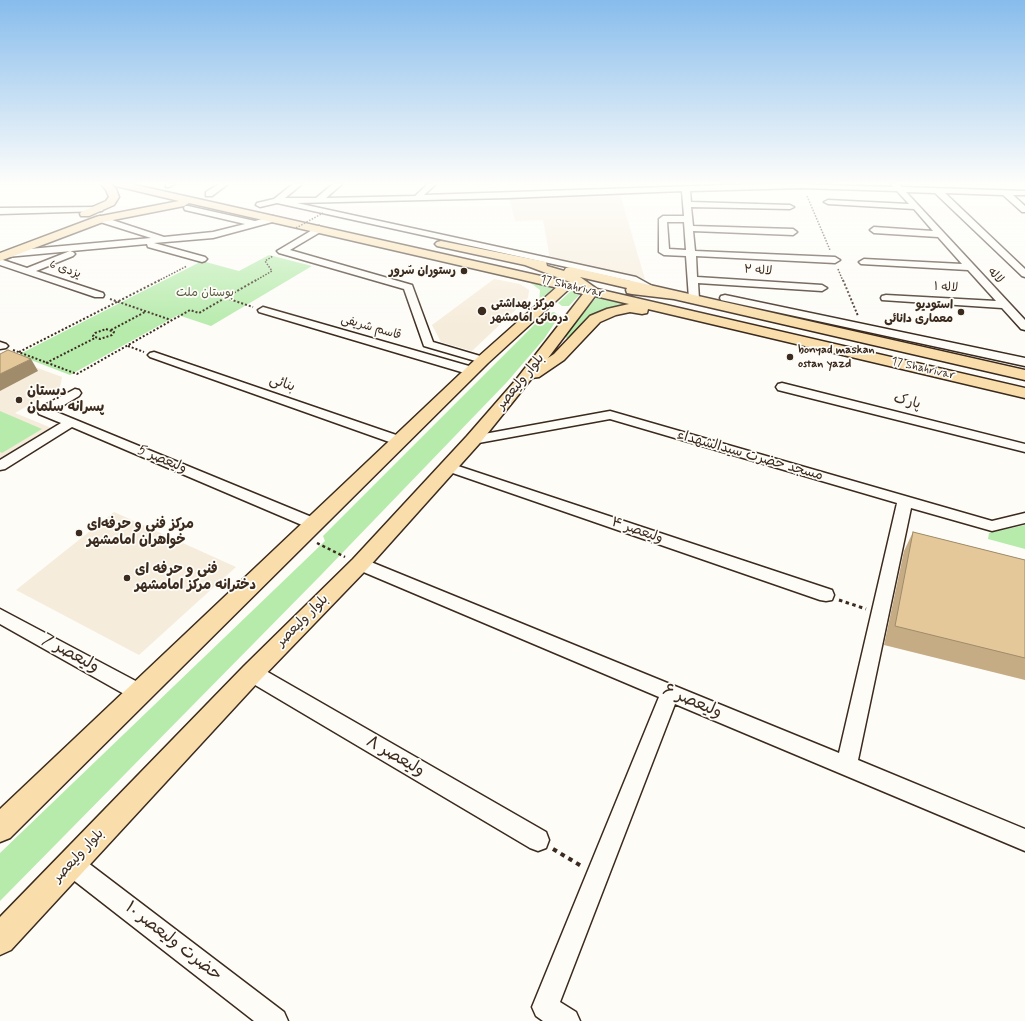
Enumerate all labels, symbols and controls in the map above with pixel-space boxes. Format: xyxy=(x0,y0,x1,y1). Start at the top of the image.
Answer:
street label: یزدی 6 xyxy=(47,258,83,282)
street label: لاله ۲ xyxy=(743,263,773,279)
place label: رستوران سُرور xyxy=(389,264,456,278)
street label: لاله xyxy=(984,265,1006,287)
marker: رستوران سُرور xyxy=(459,266,469,276)
street label: 17 Shahrivar xyxy=(539,273,605,301)
street label: لاله ۱ xyxy=(933,280,959,296)
park label: بوستان ملت xyxy=(176,286,234,300)
place label: مرکز بهداشتی درمانی امامشهر xyxy=(491,297,568,325)
place label: استودیو معماری دانائی xyxy=(884,298,953,326)
marker: مرکز بهداشتی درمانی امامشهر xyxy=(476,305,488,317)
marker: استودیو معماری دانائی xyxy=(956,307,966,317)
street label: قاسم شریفی xyxy=(339,313,403,343)
place label: bonyad maskan ostan yazd xyxy=(798,343,875,371)
street label: بلوار ولیعصر xyxy=(493,351,549,413)
marker: bonyad maskan ostan yazd xyxy=(785,352,795,362)
street label: 17 Shahrivar xyxy=(890,355,956,383)
street label: بنائی xyxy=(267,372,297,396)
place label: دبستان پسرانه سلمان xyxy=(27,384,104,416)
street label: پارک xyxy=(892,391,922,413)
marker: دبستان پسرانه سلمان xyxy=(14,395,24,405)
street label: مسجد حضرت سیدالشهداء xyxy=(675,427,825,485)
street label: ولیعصر 5 xyxy=(135,442,189,478)
street label: ولیعصر ۴ xyxy=(609,514,665,548)
place label: مرکز فنی و حرفه‌ای خواهران امامشهر xyxy=(87,517,194,550)
marker: مرکز فنی و حرفه‌ای خواهران امامشهر xyxy=(74,528,84,538)
place label: فنی و حرفه ای دخترانه مرکز امامشهر xyxy=(135,562,256,594)
marker: فنی و حرفه ای دخترانه مرکز امامشهر xyxy=(122,573,132,583)
street label: بلوار ولیعصر xyxy=(273,591,333,651)
street label: ولیعصر 7 xyxy=(38,630,102,678)
street label: ولیعصر ۶ xyxy=(659,680,725,724)
street label: ولیعصر ۸ xyxy=(362,732,428,782)
street label: بلوار ولیعصر xyxy=(50,826,108,886)
street label: حضرت ولیعصر ۱۰ xyxy=(120,898,226,986)

